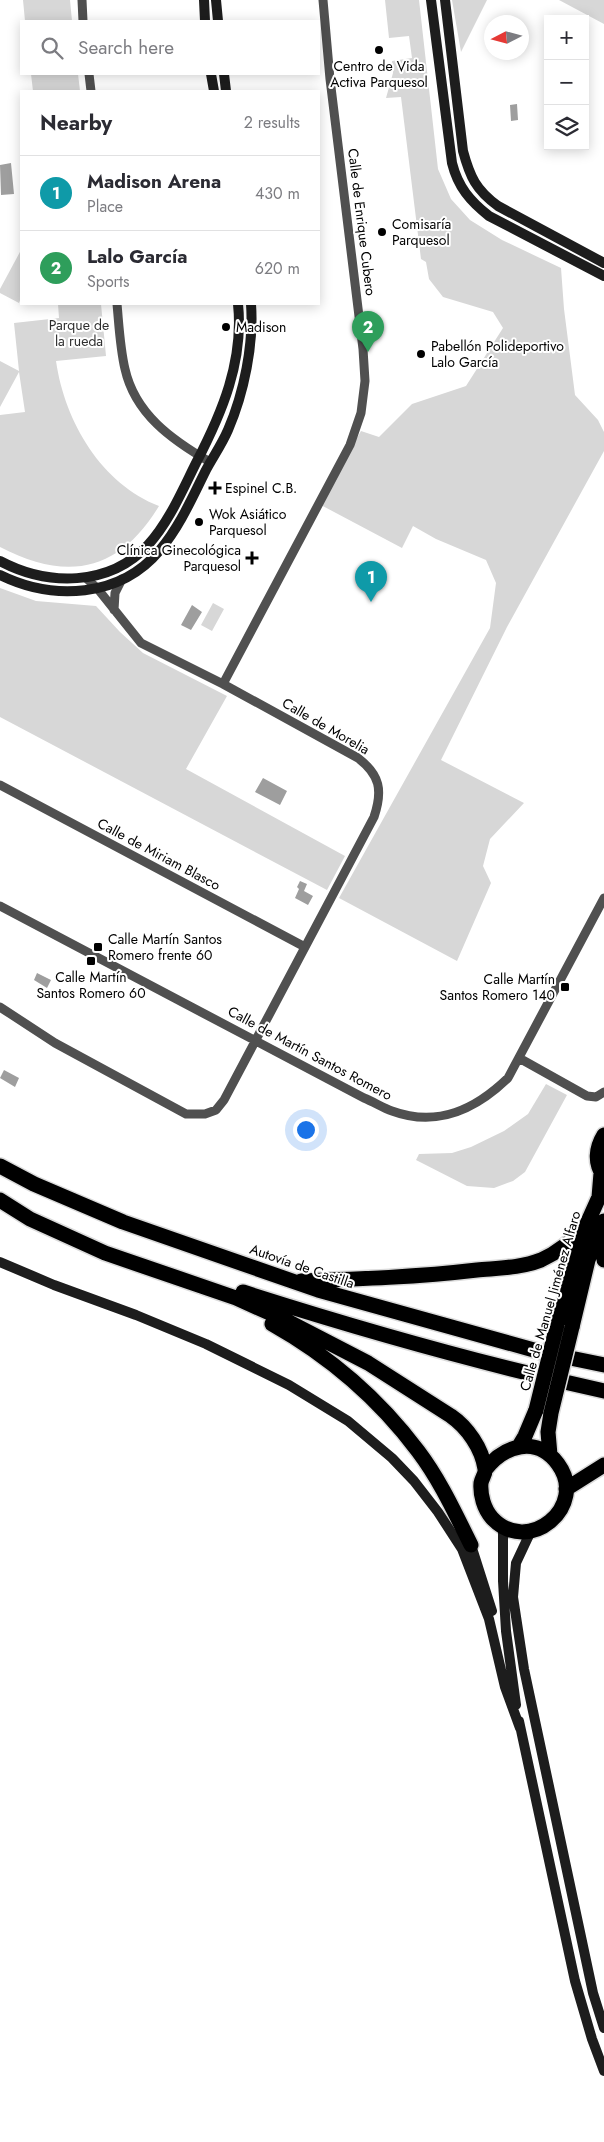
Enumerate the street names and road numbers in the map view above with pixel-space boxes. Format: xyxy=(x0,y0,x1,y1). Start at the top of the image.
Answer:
street label: Calle de Enrique Cubero xyxy=(343,147,381,297)
street label: Calle de Morelia xyxy=(279,693,373,759)
street label: Calle de Miriam Blasco xyxy=(94,813,224,895)
street label: Calle de Martín Santos Romero xyxy=(224,1001,396,1105)
street label: Calle de Manuel Jiménez Alfaro xyxy=(515,1208,585,1393)
street label: Autovía de Castilla xyxy=(247,1239,357,1293)

